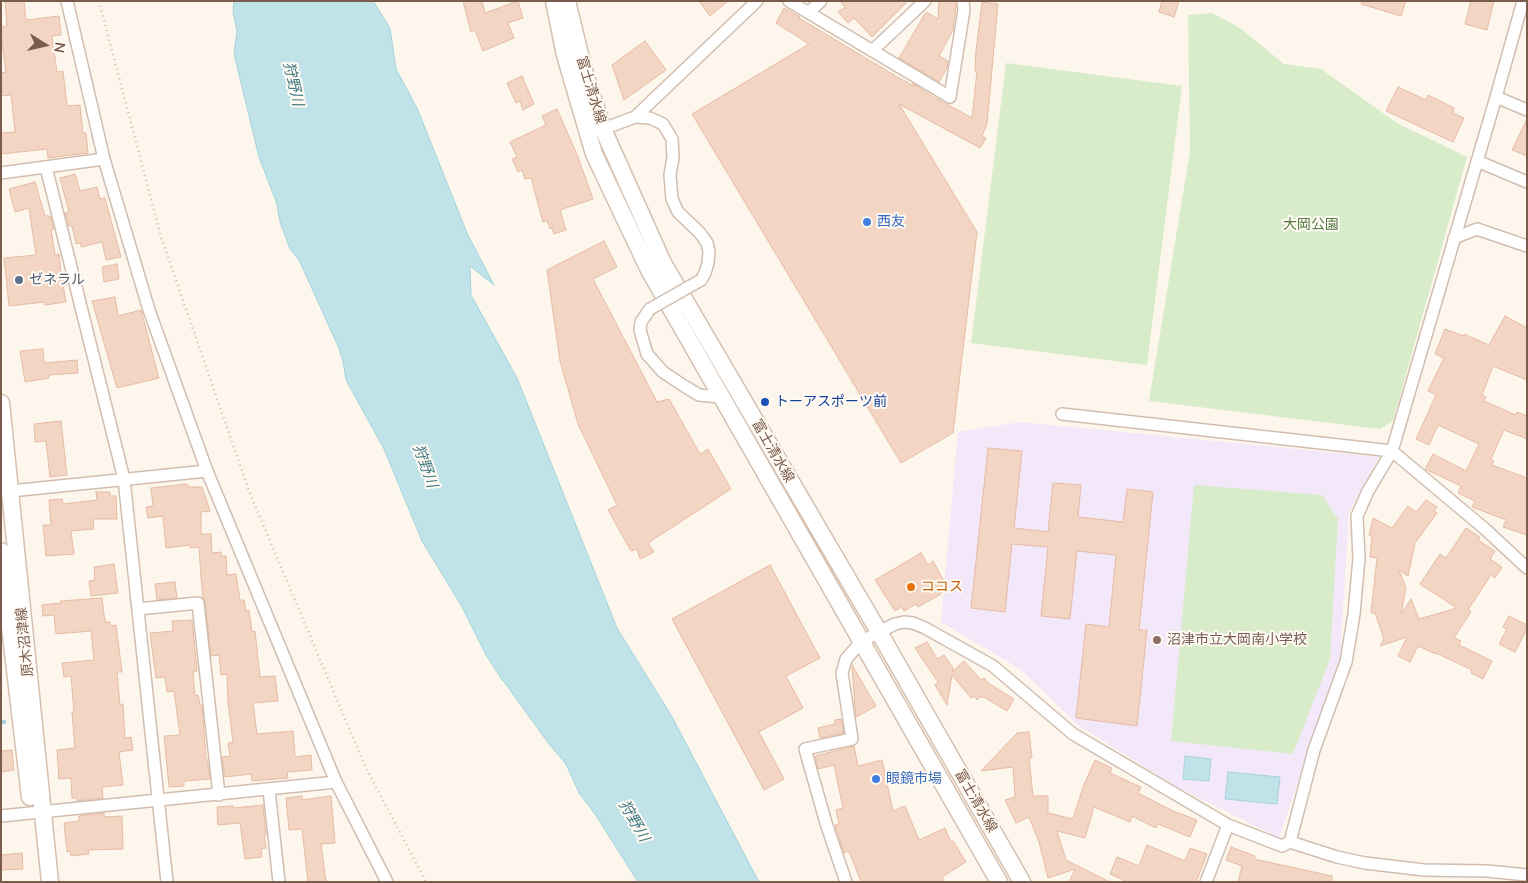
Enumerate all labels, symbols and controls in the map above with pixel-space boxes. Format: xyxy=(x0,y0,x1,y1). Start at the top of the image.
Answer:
north arrow xyxy=(20,20,70,70)
text: N xyxy=(50,41,70,54)
street label: 富士清水線 xyxy=(573,54,609,126)
water label: 狩野川 xyxy=(279,60,307,108)
place label: 西友 xyxy=(877,214,905,230)
marker: 西友 xyxy=(861,216,873,228)
park label: 大岡公園 xyxy=(1283,217,1339,233)
place label: ゼネラル xyxy=(29,272,85,288)
marker: ゼネラル xyxy=(13,274,25,286)
place label: トーアスポーツ前 xyxy=(775,394,887,410)
marker: トーアスポーツ前 xyxy=(759,396,771,408)
street label: 富士清水線 xyxy=(748,416,798,486)
water label: 狩野川 xyxy=(409,442,441,490)
place label: ココス xyxy=(921,579,963,595)
marker: ココス xyxy=(905,581,917,593)
street label: 原木沼津線 xyxy=(13,606,37,678)
place label: 沼津市立大岡南小学校 xyxy=(1167,632,1307,648)
marker: 沼津市立大岡南小学校 xyxy=(1151,634,1163,646)
street label: 富士清水線 xyxy=(951,766,1001,836)
place label: 眼鏡市場 xyxy=(886,771,942,787)
marker: 眼鏡市場 xyxy=(870,773,882,785)
water label: 狩野川 xyxy=(615,797,653,845)

